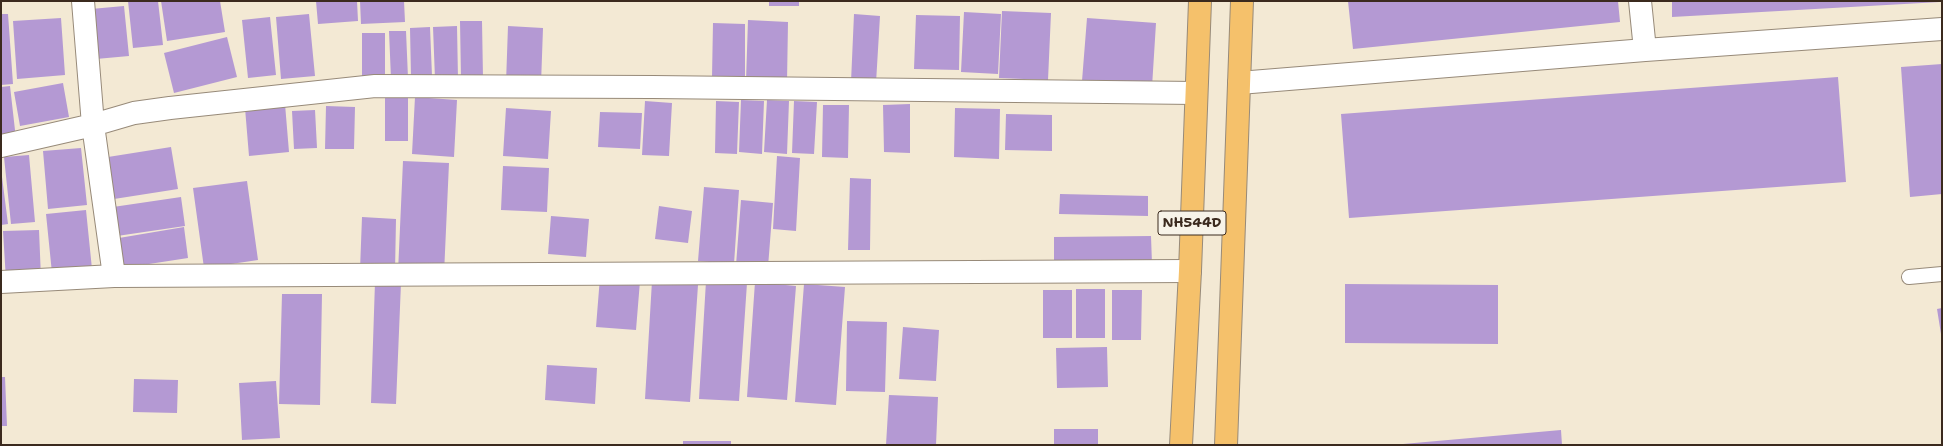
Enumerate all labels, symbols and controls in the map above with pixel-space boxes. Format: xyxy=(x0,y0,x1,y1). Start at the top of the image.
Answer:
road number: NH544D xyxy=(1158,211,1226,235)

